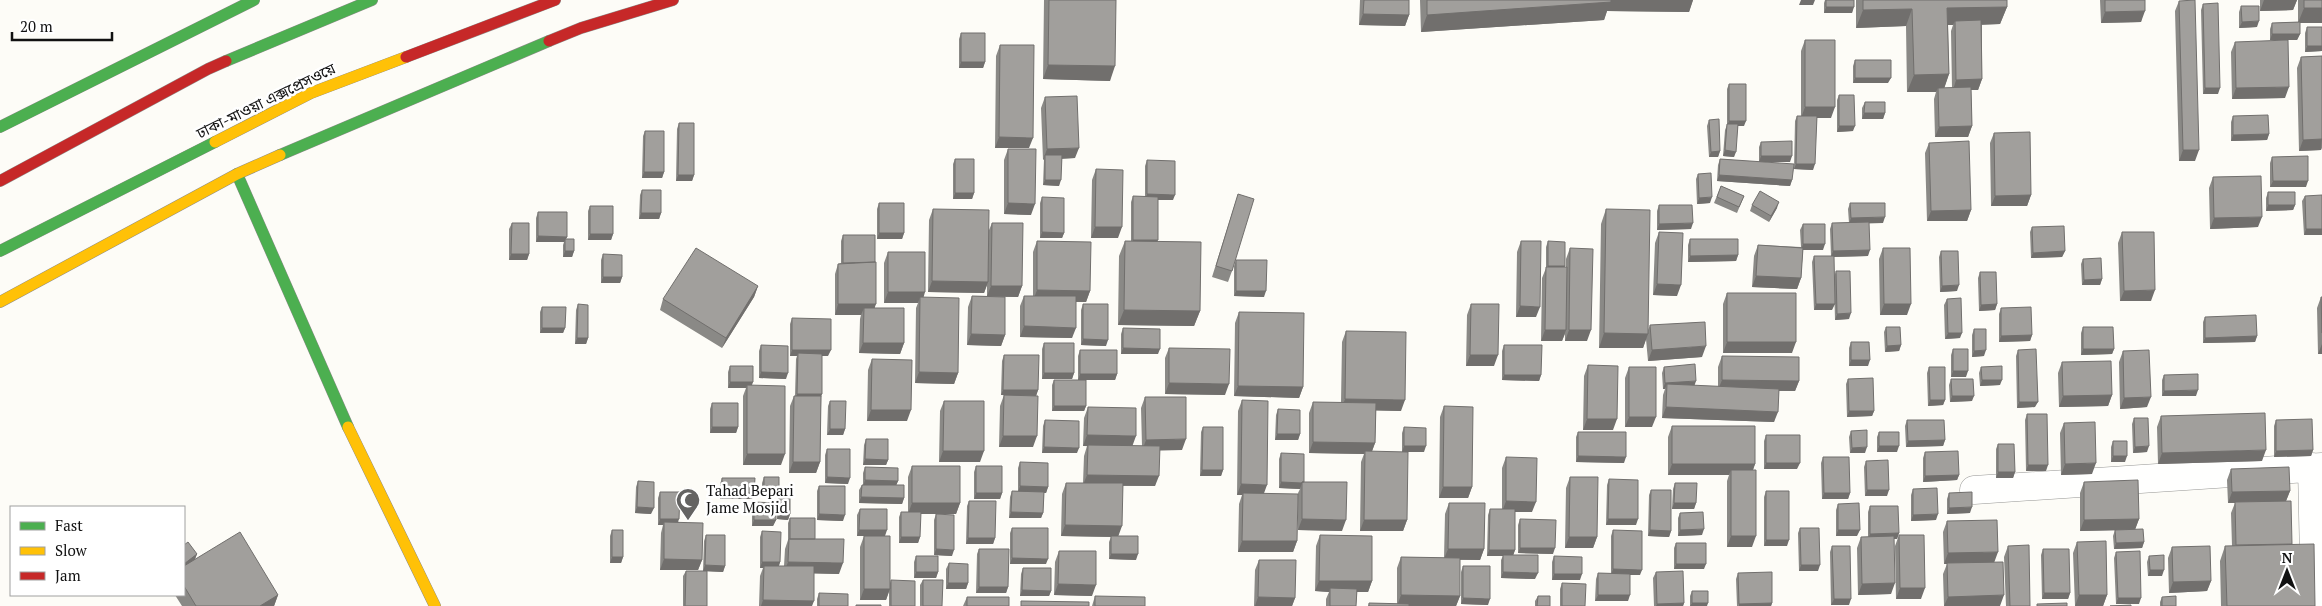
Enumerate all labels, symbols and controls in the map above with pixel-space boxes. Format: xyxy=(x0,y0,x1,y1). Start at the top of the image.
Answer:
scale bar xyxy=(12,10,112,42)
text: 20 m xyxy=(20,16,53,36)
street label: ঢাকা-মাওয়া এক্সপ্রেসওয়ে xyxy=(192,57,339,143)
place label: Tahad Bepari Jame Mosjid xyxy=(706,480,794,517)
mosque icon: Tahad Bepari Jame Mosjid xyxy=(675,487,701,521)
legend xyxy=(10,506,185,596)
text: Fast xyxy=(55,515,83,535)
text: Slow xyxy=(55,540,88,560)
north arrow xyxy=(2262,546,2312,596)
text: N xyxy=(2282,548,2293,567)
text: Jam xyxy=(55,565,81,585)

